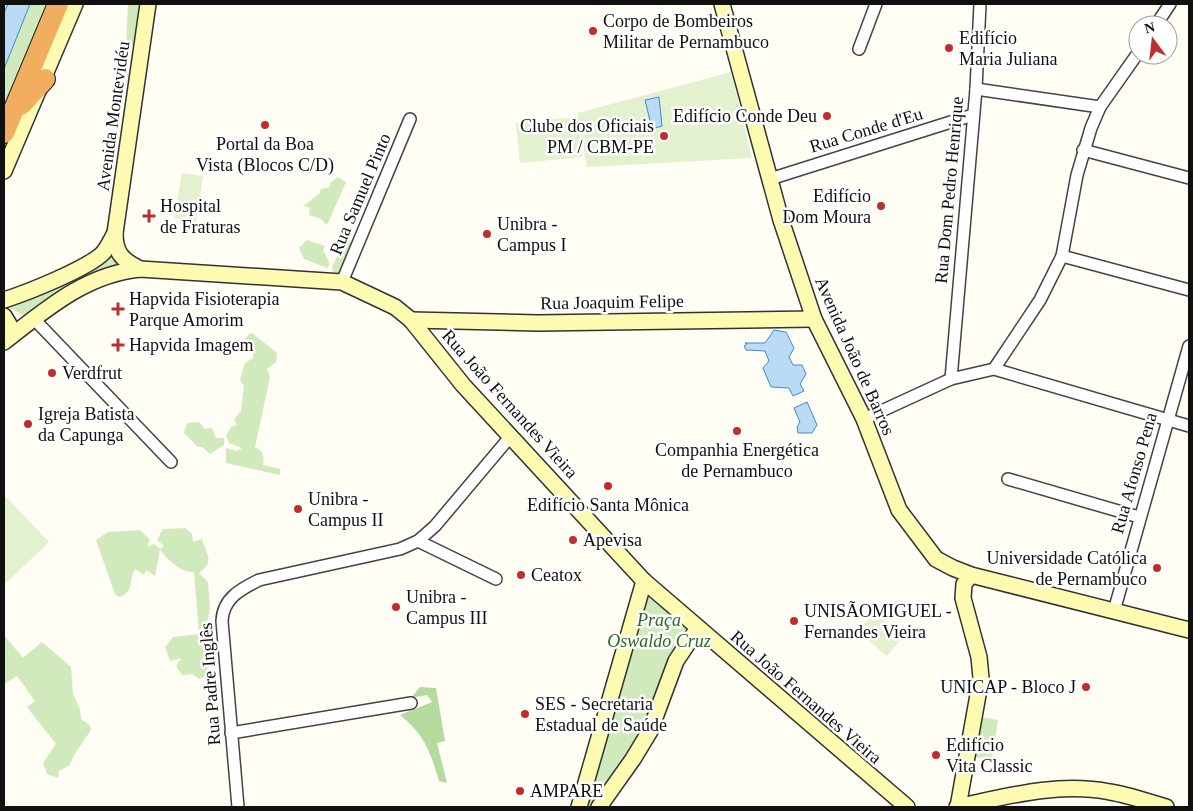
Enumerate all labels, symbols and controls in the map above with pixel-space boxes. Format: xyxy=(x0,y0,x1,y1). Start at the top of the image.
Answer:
place label: Corpo de Bombeiros Militar de Pernambuco xyxy=(603,11,769,52)
north arrow xyxy=(1128,15,1178,65)
text: N xyxy=(1143,19,1157,36)
marker: Corpo de Bombeiros Militar de Pernambuco xyxy=(587,25,599,37)
place label: Edifício Maria Juliana xyxy=(959,28,1057,69)
street label: Avenida Montevidéu xyxy=(93,40,133,192)
marker: Edifício Maria Juliana xyxy=(943,42,955,54)
street label: Rua Dom Pedro Henrique xyxy=(931,96,967,284)
street label: Rua Conde d'Eu xyxy=(807,103,925,157)
place label: Edifício Conde Deu xyxy=(673,106,817,126)
marker: Edifício Conde Deu xyxy=(821,110,833,122)
place label: Clube dos Oficiais PM / CBM-PE xyxy=(520,116,654,157)
marker: Portal da Boa Vista (Blocos C/D) xyxy=(259,119,271,131)
street label: Rua Samuel Pinto xyxy=(325,130,395,258)
marker: Clube dos Oficiais PM / CBM-PE xyxy=(658,130,670,142)
place label: Portal da Boa Vista (Blocos C/D) xyxy=(196,134,334,176)
place label: Edifício Dom Moura xyxy=(783,186,871,227)
place label: Hospital de Fraturas xyxy=(160,196,240,237)
marker: Edifício Dom Moura xyxy=(875,200,887,212)
marker: Hospital de Fraturas xyxy=(142,209,156,223)
place label: Unibra - Campus I xyxy=(497,214,567,255)
marker: Unibra - Campus I xyxy=(481,228,493,240)
street label: Avenida João de Barros xyxy=(811,274,899,438)
place label: Hapvida Fisioterapia Parque Amorim xyxy=(129,289,279,330)
street label: Rua Joaquim Felipe xyxy=(540,291,684,313)
marker: Hapvida Fisioterapia Parque Amorim xyxy=(111,302,125,316)
street label: Rua João Fernandes Vieira xyxy=(438,326,582,482)
place label: Hapvida Imagem xyxy=(129,335,253,355)
marker: Hapvida Imagem xyxy=(111,338,125,352)
place label: Verdfrut xyxy=(62,363,122,383)
marker: Verdfrut xyxy=(46,367,58,379)
place label: Igreja Batista da Capunga xyxy=(38,404,134,445)
street label: Rua Afonso Pena xyxy=(1107,410,1161,536)
marker: Igreja Batista da Capunga xyxy=(22,418,34,430)
marker: Companhia Energética de Pernambuco xyxy=(731,425,743,437)
place label: Companhia Energética de Pernambuco xyxy=(655,440,819,481)
marker: Edifício Santa Mônica xyxy=(602,480,614,492)
place label: Unibra - Campus II xyxy=(308,489,384,530)
place label: Edifício Santa Mônica xyxy=(527,495,689,515)
marker: Unibra - Campus II xyxy=(292,503,304,515)
place label: Apevisa xyxy=(583,530,642,550)
marker: Apevisa xyxy=(567,534,579,546)
place label: Universidade Católica de Pernambuco xyxy=(987,548,1147,589)
marker: Universidade Católica de Pernambuco xyxy=(1151,562,1163,574)
place label: Ceatox xyxy=(531,565,582,585)
marker: Ceatox xyxy=(515,569,527,581)
place label: Unibra - Campus III xyxy=(406,587,487,628)
place label: UNISÃOMIGUEL - Fernandes Vieira xyxy=(804,600,952,642)
marker: Unibra - Campus III xyxy=(390,601,402,613)
park label: Praça Oswaldo Cruz xyxy=(607,610,711,651)
marker: UNISÃOMIGUEL - Fernandes Vieira xyxy=(788,615,800,627)
street label: Rua Padre Inglês xyxy=(196,622,224,746)
street label: Rua João Fernandes Vieira xyxy=(727,626,885,768)
place label: UNICAP - Bloco J xyxy=(940,677,1076,697)
marker: UNICAP - Bloco J xyxy=(1080,681,1092,693)
place label: SES - Secretaria Estadual de Saúde xyxy=(535,694,667,735)
marker: SES - Secretaria Estadual de Saúde xyxy=(519,708,531,720)
place label: Edifício Vita Classic xyxy=(946,735,1032,776)
marker: Edifício Vita Classic xyxy=(930,749,942,761)
place label: AMPARE xyxy=(530,781,603,801)
marker: AMPARE xyxy=(514,785,526,797)

